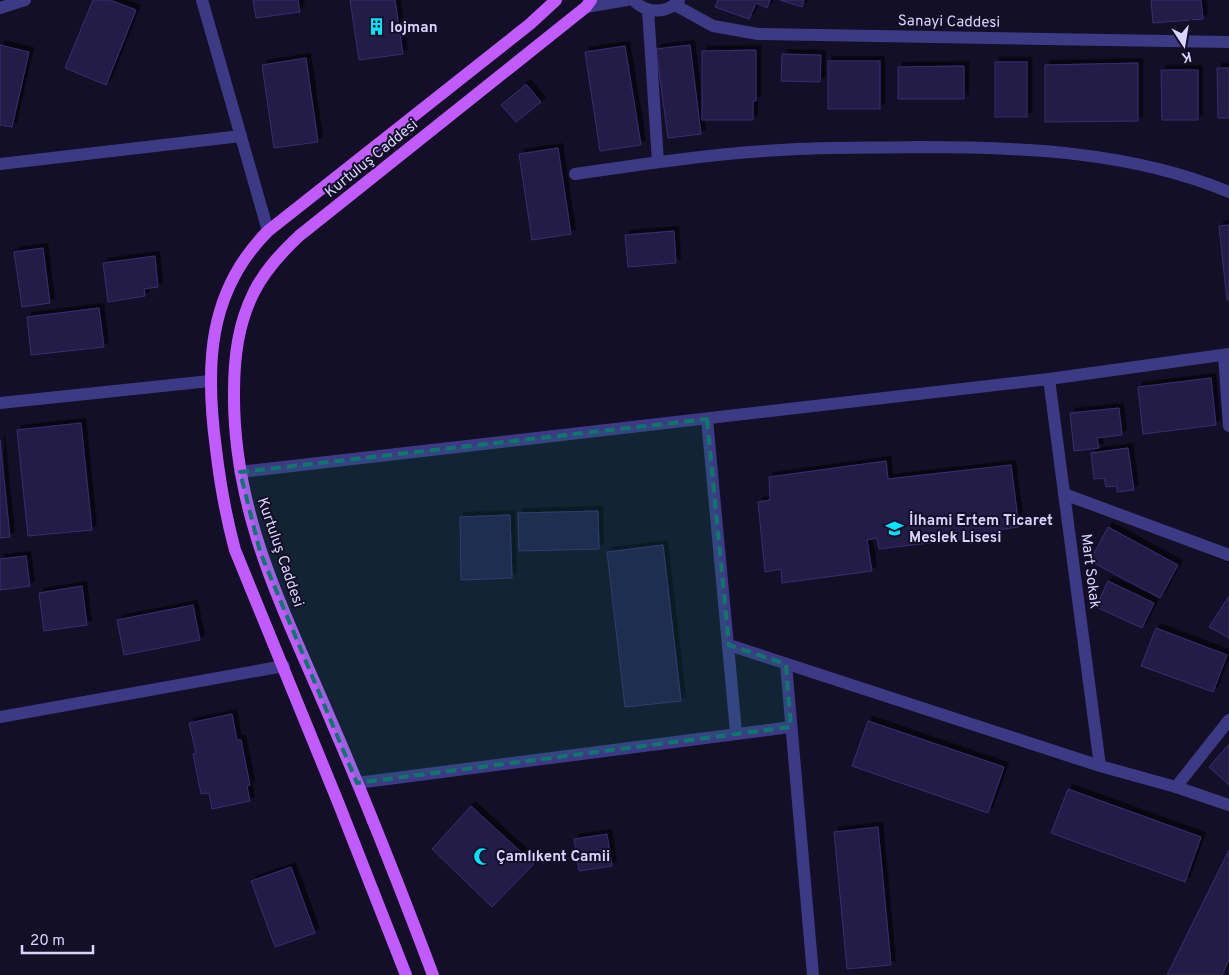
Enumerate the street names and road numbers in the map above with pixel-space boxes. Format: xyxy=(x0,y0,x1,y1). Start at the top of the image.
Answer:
street label: Sanayi Caddesi xyxy=(898,12,1000,33)
street label: Kurtuluş Caddesi xyxy=(321,116,422,203)
street label: Kurtuluş Caddesi xyxy=(252,495,307,610)
street label: Mart Sokak xyxy=(1075,533,1104,610)

